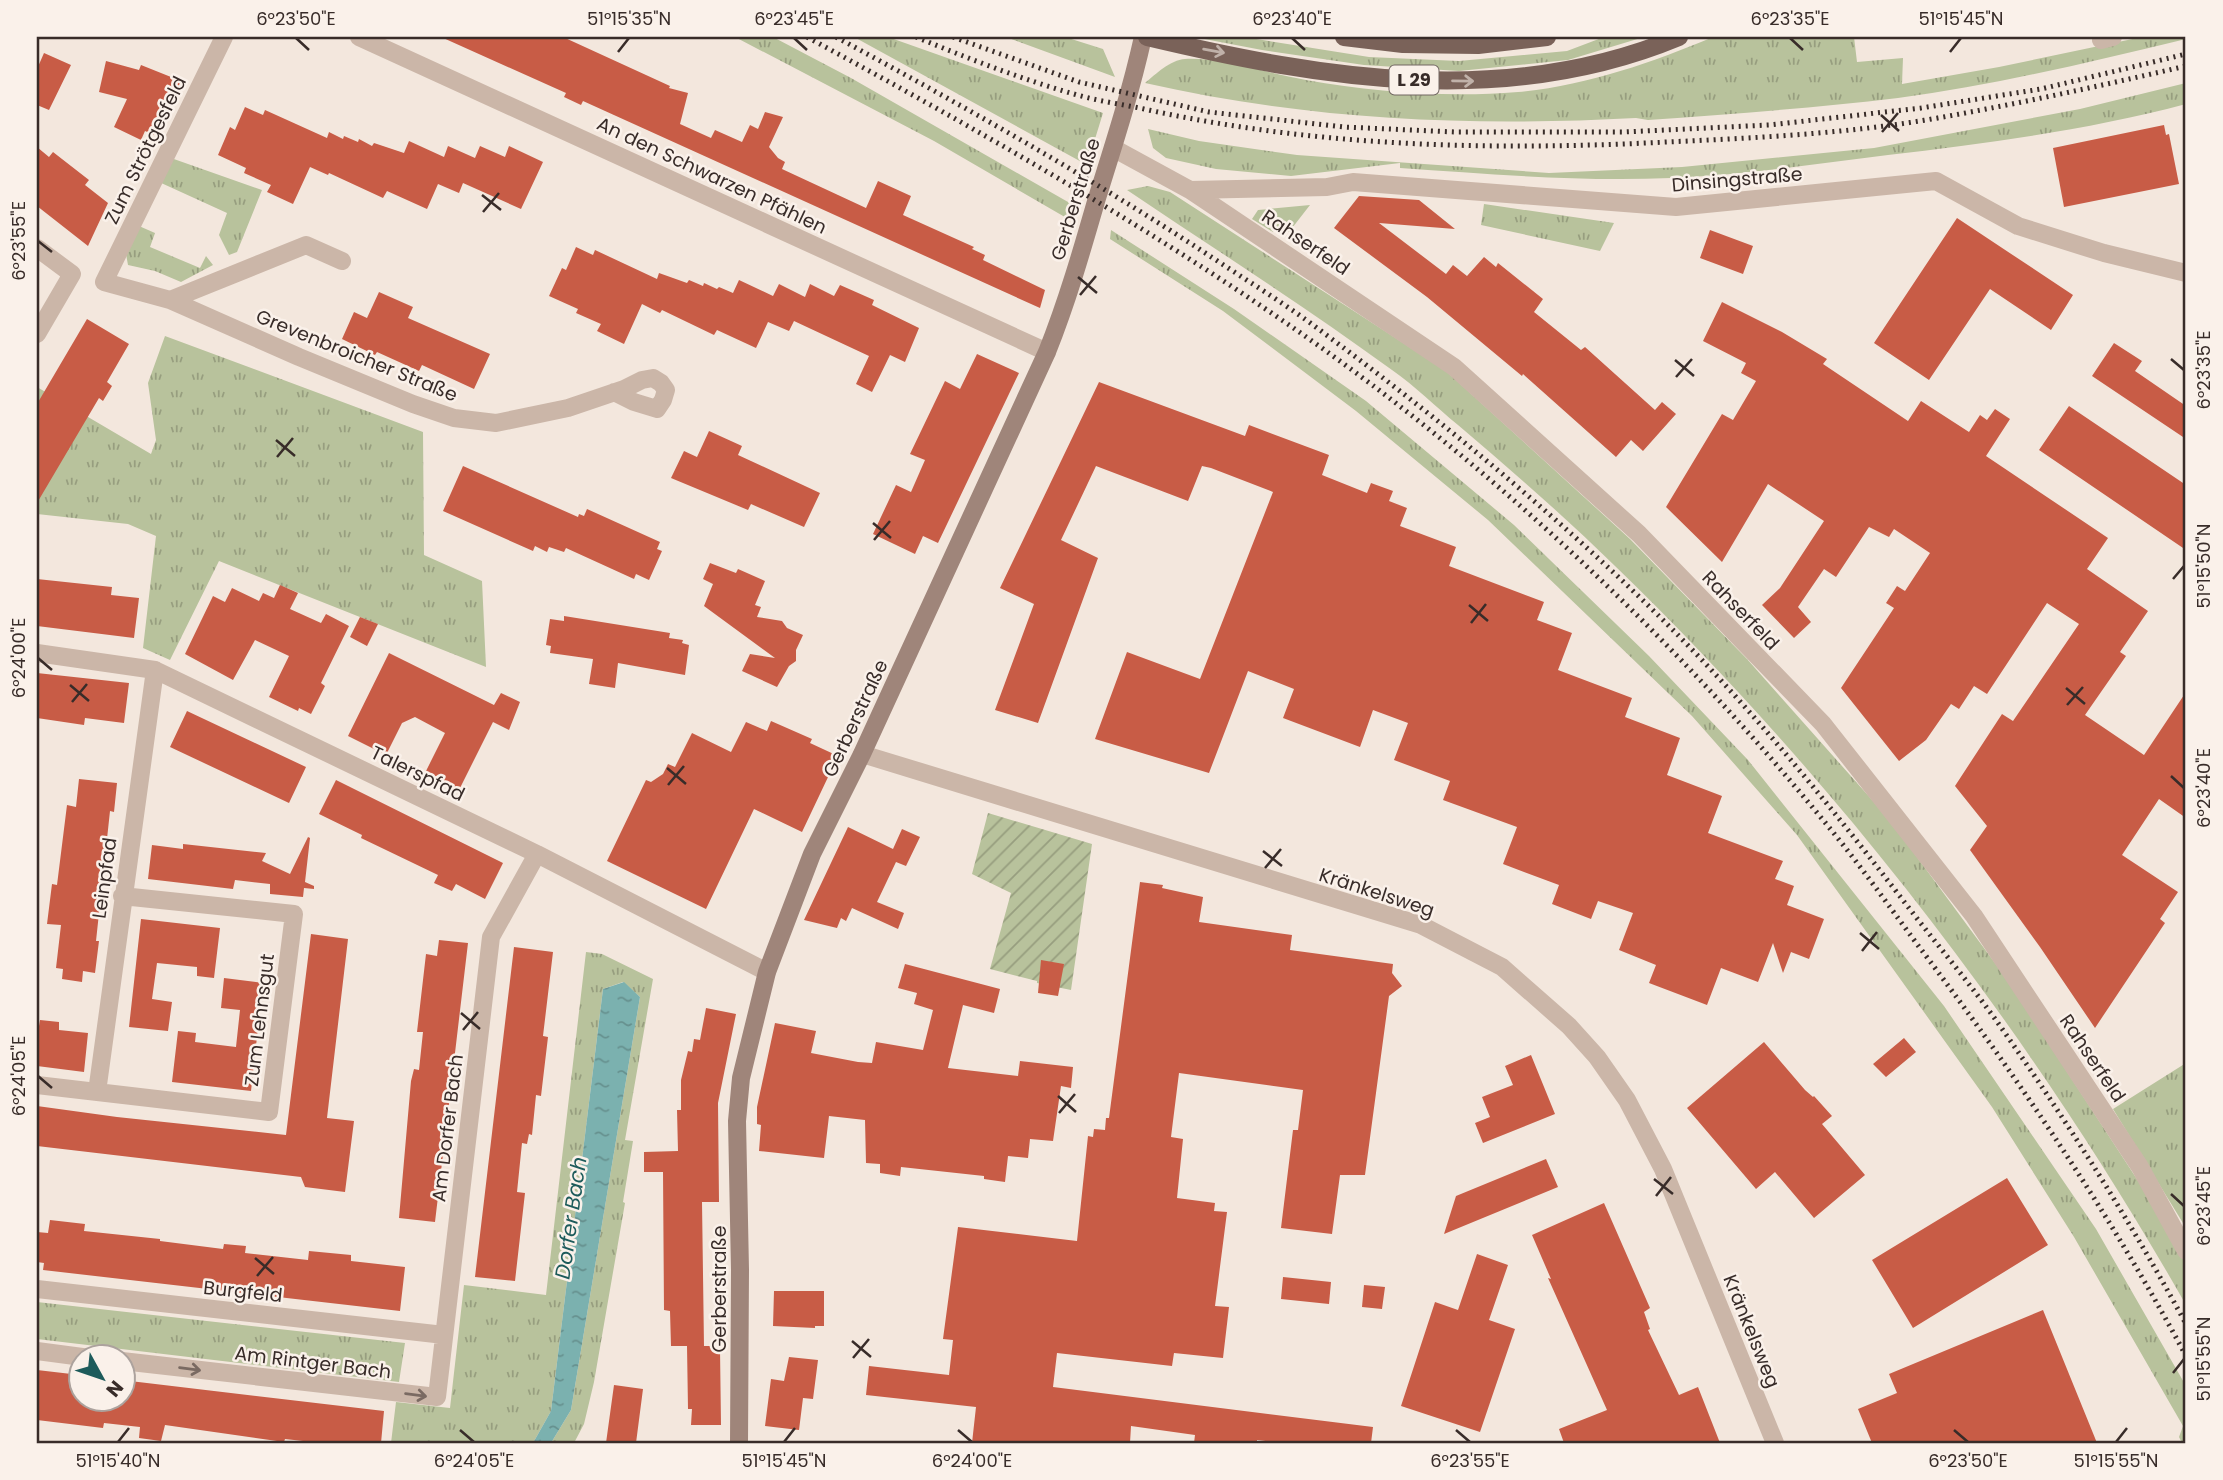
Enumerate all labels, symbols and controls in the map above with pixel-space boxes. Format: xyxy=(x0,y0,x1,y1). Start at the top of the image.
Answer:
text: 6°23'50"E xyxy=(256,6,336,31)
text: 51°15'35"N xyxy=(587,6,671,31)
text: 6°23'45"E xyxy=(754,6,834,31)
text: 6°23'40"E xyxy=(1252,6,1332,31)
text: 6°23'35"E xyxy=(1750,6,1830,31)
text: 51°15'45"N xyxy=(1919,6,2003,31)
one-way arrow xyxy=(1202,45,1225,59)
road number: L 29 xyxy=(1390,66,1438,94)
street label: Zum Strötgesfeld xyxy=(98,72,193,229)
one-way arrow xyxy=(1452,75,1475,88)
street label: An den Schwarzen Pfählen xyxy=(592,110,831,241)
street label: Gerberstraße xyxy=(1044,135,1107,264)
street label: Dinsingstraße xyxy=(1670,160,1804,199)
text: 6°23'55"E xyxy=(6,201,31,281)
street label: Rahserfeld xyxy=(1256,203,1355,282)
street label: Grevenbroicher Straße xyxy=(252,303,462,408)
text: 6°23'35"E xyxy=(2191,330,2216,410)
text: 51°15'50"N xyxy=(2191,524,2216,608)
street label: Rahserfeld xyxy=(1696,565,1785,656)
text: 6°24'00"E xyxy=(6,618,31,698)
street label: Gerberstraße xyxy=(816,655,894,781)
street label: Talerspfad xyxy=(366,739,469,808)
text: 6°23'40"E xyxy=(2191,748,2216,828)
street label: Leinpfad xyxy=(85,836,124,920)
street label: Kränkelsweg xyxy=(1316,861,1438,924)
street label: Zum Lehnsgut xyxy=(238,952,281,1088)
street label: Rahserfeld xyxy=(2053,1009,2132,1108)
text: 6°24'05"E xyxy=(6,1036,31,1116)
street label: Am Dorfer Bach xyxy=(425,1053,470,1203)
water label: Dorfer Bach xyxy=(548,1155,593,1281)
text: 6°23'45"E xyxy=(2191,1166,2216,1246)
street label: Gerberstraße xyxy=(706,1226,733,1352)
street label: Kränkelsweg xyxy=(1717,1271,1787,1392)
street label: Burgfeld xyxy=(202,1274,284,1309)
text: 51°15'55"N xyxy=(2191,1317,2216,1401)
street label: Am Rintger Bach xyxy=(233,1339,393,1386)
north arrow xyxy=(66,1344,136,1414)
one-way arrow xyxy=(178,1363,201,1376)
text: N xyxy=(100,1374,130,1403)
one-way arrow xyxy=(405,1388,427,1401)
text: 51°15'40"N xyxy=(76,1448,160,1473)
text: 6°24'05"E xyxy=(434,1448,514,1473)
text: 51°15'45"N xyxy=(742,1448,826,1473)
text: 6°24'00"E xyxy=(932,1448,1012,1473)
text: 6°23'55"E xyxy=(1430,1448,1510,1473)
text: 6°23'50"E xyxy=(1928,1448,2008,1473)
text: 51°15'55"N xyxy=(2074,1448,2158,1473)

